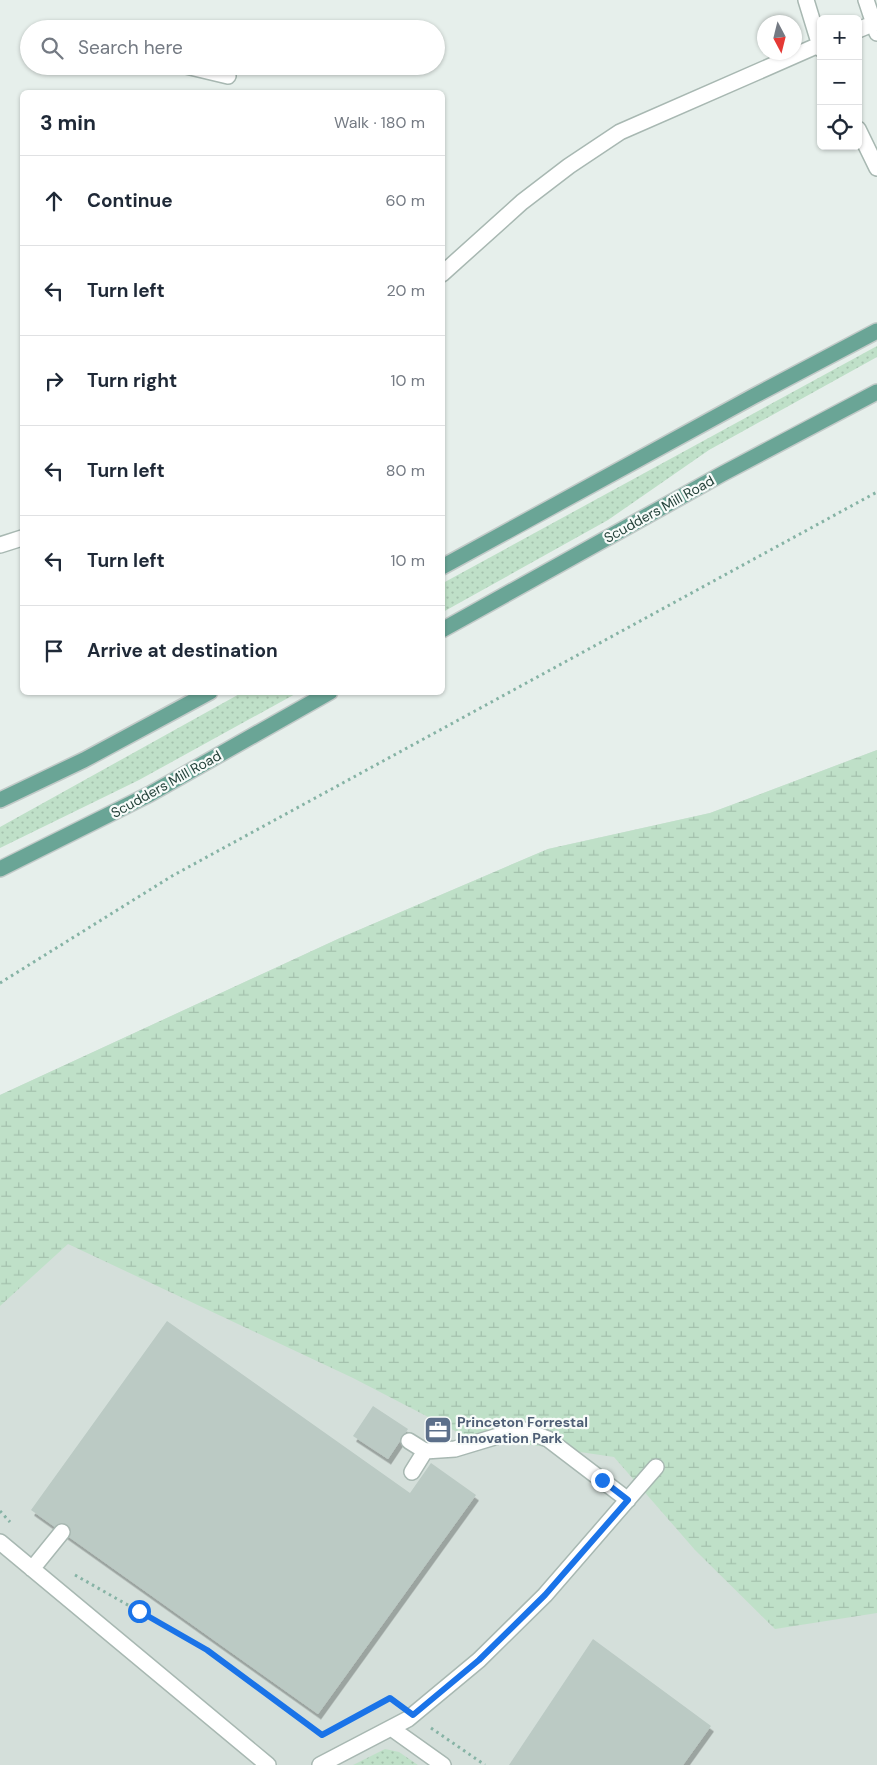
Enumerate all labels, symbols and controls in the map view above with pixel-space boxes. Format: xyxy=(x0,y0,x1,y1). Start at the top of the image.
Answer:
north arrow xyxy=(757,15,802,60)
map controls xyxy=(817,15,862,150)
button: + xyxy=(817,15,862,60)
search box xyxy=(20,20,445,75)
icon: search xyxy=(38,34,66,62)
text: Search here xyxy=(78,35,183,60)
button: − xyxy=(817,60,862,105)
button: locate xyxy=(817,105,862,150)
text: 3 min xyxy=(40,109,96,137)
text: Walk · 180 m xyxy=(334,112,425,133)
icon: ahead xyxy=(40,187,68,215)
text: Continue xyxy=(87,188,173,213)
text: 60 m xyxy=(385,190,425,211)
icon: left xyxy=(40,277,68,305)
text: Turn left xyxy=(87,278,165,303)
text: 20 m xyxy=(386,280,425,301)
icon: right xyxy=(40,367,68,395)
text: Turn right xyxy=(87,368,177,393)
text: 10 m xyxy=(391,370,425,391)
icon: left xyxy=(40,457,68,485)
text: Turn left xyxy=(87,458,165,483)
text: 80 m xyxy=(386,460,425,481)
street label: Scudders Mill Road xyxy=(601,471,717,547)
icon: left xyxy=(40,547,68,575)
text: Turn left xyxy=(87,548,165,573)
text: 10 m xyxy=(391,550,425,571)
icon: arrive xyxy=(40,637,68,665)
text: Arrive at destination xyxy=(87,638,278,663)
street label: Scudders Mill Road xyxy=(108,746,224,822)
place label: Princeton Forrestal Innovation Park xyxy=(457,1413,588,1447)
office icon: Princeton Forrestal Innovation Park xyxy=(423,1415,453,1445)
route end xyxy=(591,1469,614,1492)
route start xyxy=(128,1600,151,1623)

